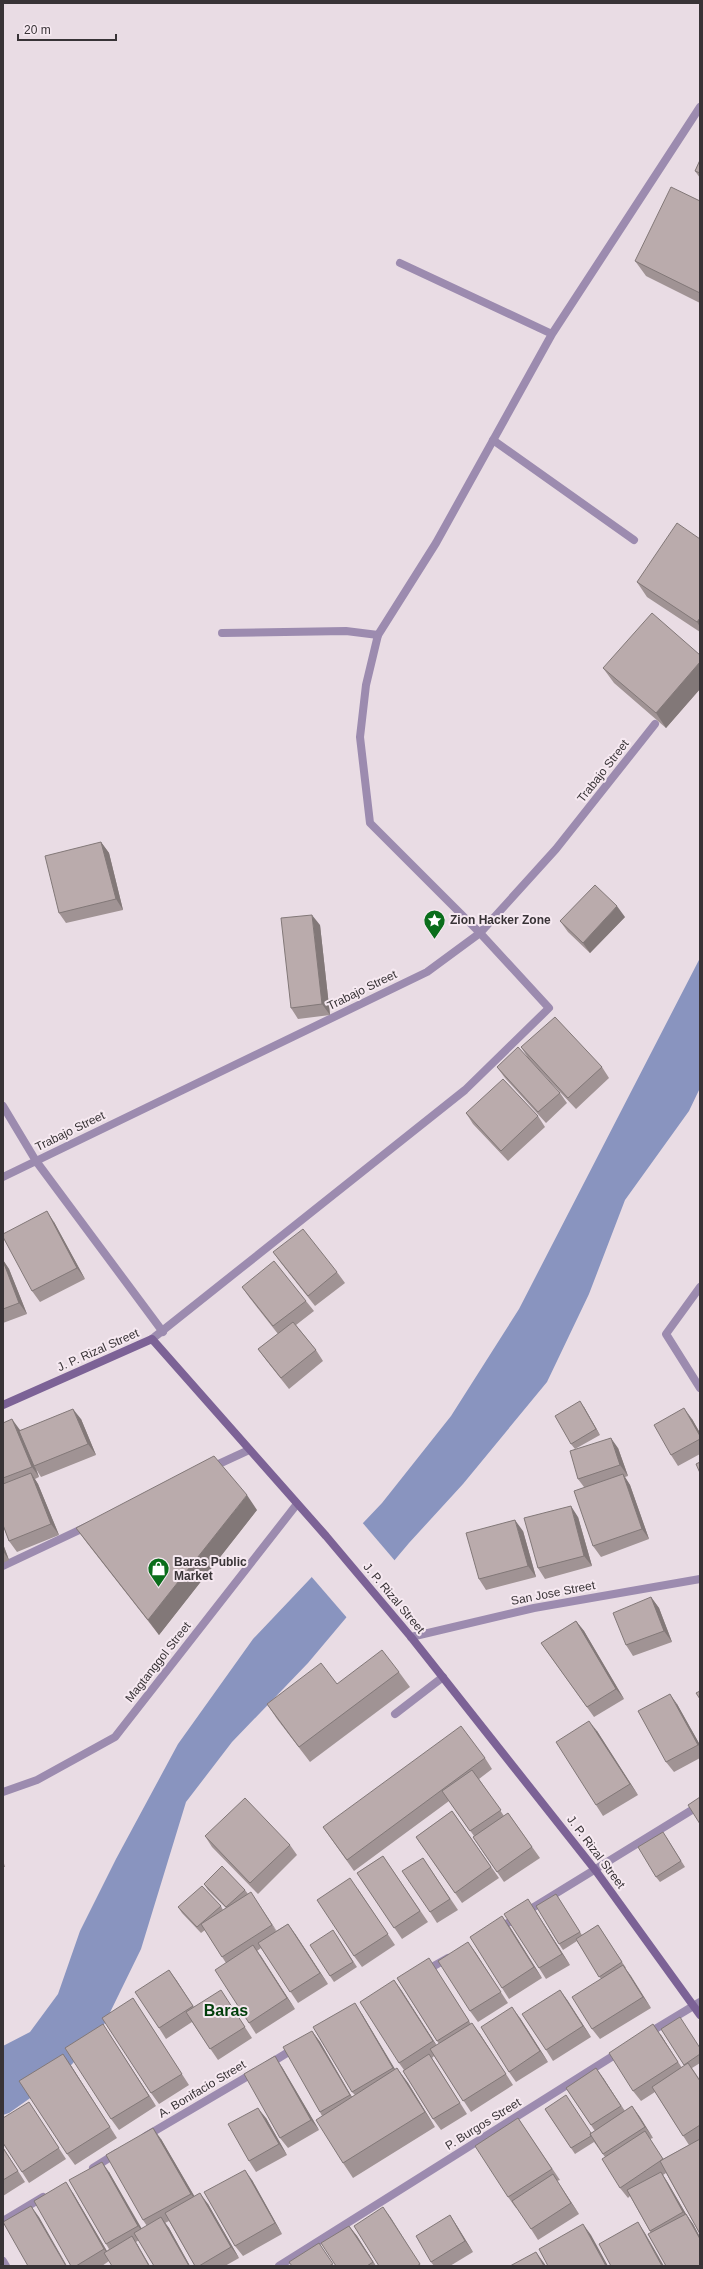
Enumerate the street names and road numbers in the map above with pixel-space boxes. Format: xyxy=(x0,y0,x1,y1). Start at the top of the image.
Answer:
street label: Trabajo Street xyxy=(574,736,632,805)
street label: Trabajo Street xyxy=(325,967,400,1013)
street label: Trabajo Street xyxy=(33,1108,108,1154)
street label: J. P. Rizal Street xyxy=(55,1325,142,1374)
street label: J. P. Rizal Street xyxy=(360,1560,428,1637)
street label: San Jose Street xyxy=(510,1578,597,1608)
street label: Magtanggol Street xyxy=(122,1619,194,1705)
street label: J. P. Rizal Street xyxy=(564,1813,628,1892)
street label: A. Bonifacio Street xyxy=(156,2057,249,2121)
street label: P. Burgos Street xyxy=(443,2095,524,2153)

